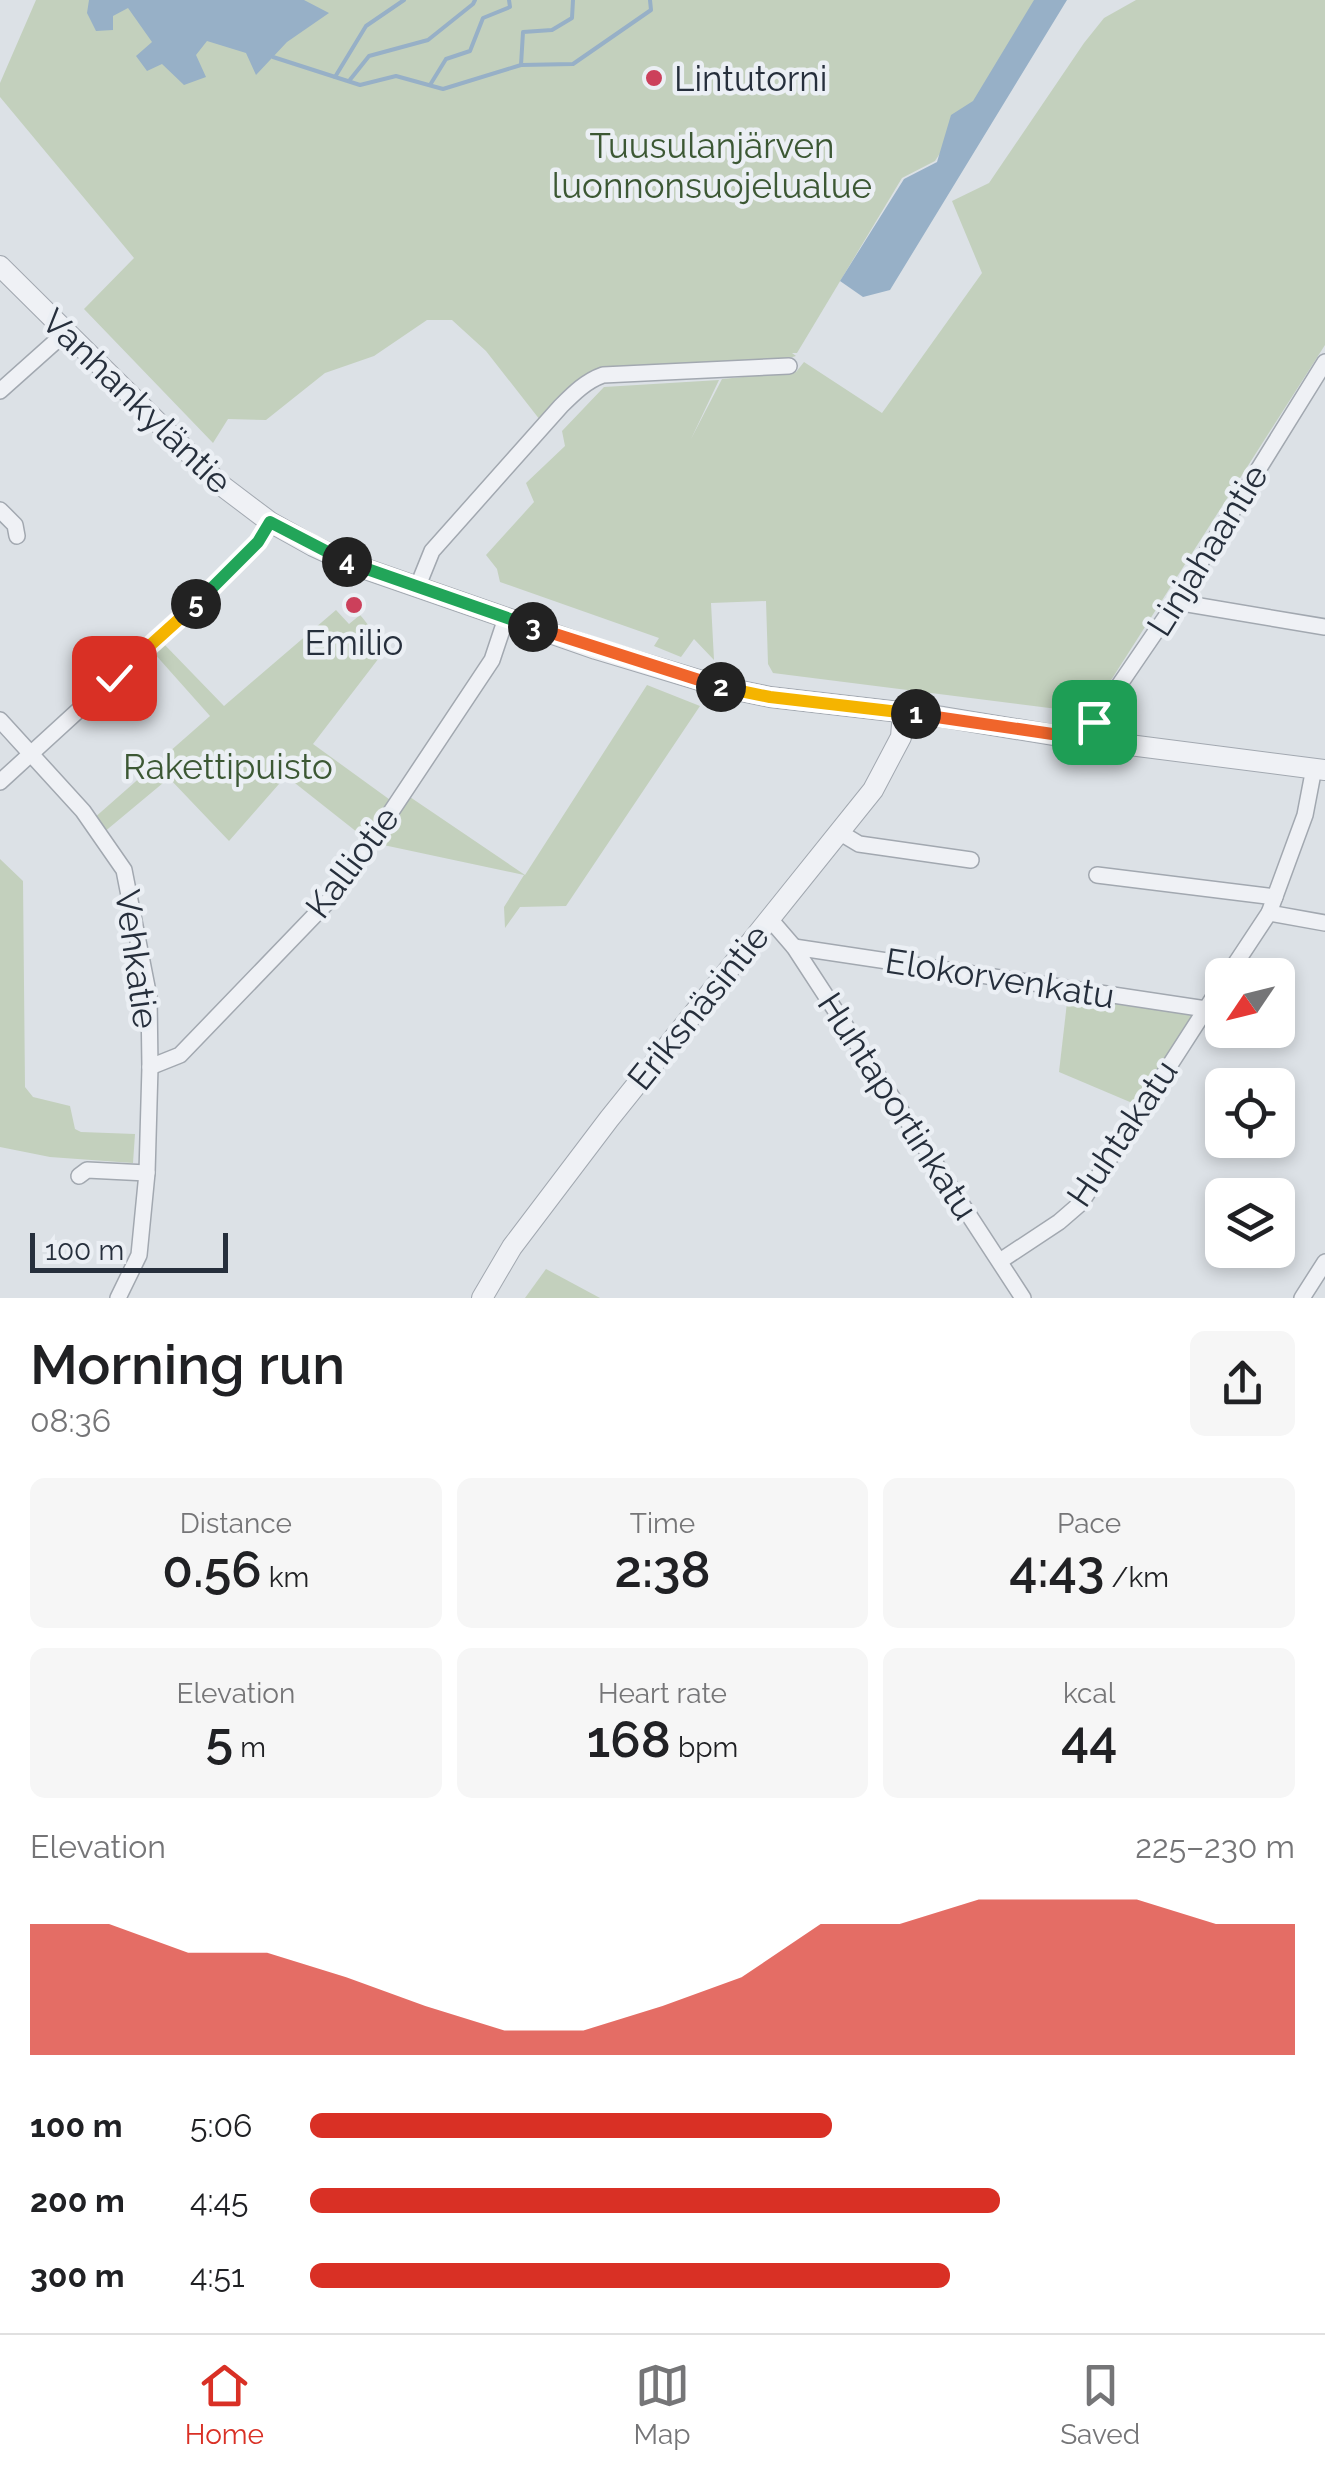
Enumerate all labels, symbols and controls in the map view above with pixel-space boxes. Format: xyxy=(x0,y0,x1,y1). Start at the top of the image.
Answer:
place label: Lintutorni xyxy=(674,58,827,99)
marker: Lintutorni xyxy=(643,67,665,89)
park label: Tuusulanjärven luonnonsuojelualue xyxy=(552,125,872,206)
street label: Vanhankyläntie xyxy=(34,300,240,502)
street label: Linjahaantie xyxy=(1138,457,1276,643)
pin: 4 xyxy=(322,537,372,587)
text: 4 xyxy=(339,545,355,578)
pin: 5 xyxy=(171,579,221,629)
text: 5 xyxy=(188,587,204,620)
marker: Emilio xyxy=(343,594,365,616)
pin: 3 xyxy=(508,602,558,652)
text: 3 xyxy=(525,610,541,643)
place label: Emilio xyxy=(305,622,403,663)
pin xyxy=(72,636,157,721)
icon: check xyxy=(87,651,142,706)
pin: 2 xyxy=(696,662,746,712)
text: 2 xyxy=(713,670,729,703)
pin xyxy=(1052,680,1137,765)
pin: 1 xyxy=(891,689,941,739)
icon: arrive xyxy=(1067,695,1122,750)
text: 1 xyxy=(909,697,923,730)
park label: Rakettipuisto xyxy=(123,746,333,787)
street label: Kalliotie xyxy=(297,798,407,926)
street label: Vehkatie xyxy=(107,887,167,1031)
street label: Eriksnäsintie xyxy=(619,916,777,1098)
street label: Elokorvenkatu xyxy=(883,940,1117,1016)
north arrow xyxy=(1205,958,1295,1048)
map controls xyxy=(1205,958,1295,1268)
street label: Huhtaportinkatu xyxy=(809,985,987,1227)
street label: Huhtakatu xyxy=(1058,1052,1186,1214)
button: locate xyxy=(1205,1068,1295,1158)
button: layers xyxy=(1205,1178,1295,1268)
scale bar xyxy=(30,1228,228,1272)
text: 100 m xyxy=(45,1234,124,1267)
button: share xyxy=(1190,1331,1295,1436)
text: Morning run xyxy=(30,1332,345,1397)
text: 08:36 xyxy=(30,1402,111,1439)
text: Distance xyxy=(180,1507,292,1540)
text: Time xyxy=(630,1507,695,1540)
text: Pace xyxy=(1057,1507,1121,1540)
text: 0.56 xyxy=(162,1540,262,1599)
text: 2:38 xyxy=(614,1540,711,1599)
text: 4:43 xyxy=(1009,1540,1104,1599)
text: km xyxy=(262,1561,309,1594)
text: /km xyxy=(1104,1561,1169,1594)
text: Elevation xyxy=(176,1677,295,1710)
text: Heart rate xyxy=(598,1677,727,1710)
text: kcal xyxy=(1063,1677,1115,1710)
text: 5 xyxy=(206,1710,233,1769)
text: 168 xyxy=(587,1710,671,1769)
text: 44 xyxy=(1061,1710,1117,1769)
text: m xyxy=(233,1731,266,1764)
text: bpm xyxy=(671,1731,738,1764)
text: Elevation xyxy=(30,1828,166,1865)
text: 225–230 m xyxy=(1135,1828,1295,1865)
text: 100 m xyxy=(30,2107,123,2144)
text: 5:06 xyxy=(190,2107,252,2144)
text: 200 m xyxy=(30,2182,125,2219)
text: 4:45 xyxy=(190,2182,248,2219)
text: 300 m xyxy=(30,2257,125,2294)
text: 4:51 xyxy=(190,2257,245,2294)
tab: Home xyxy=(185,2358,264,2451)
tab: Map xyxy=(634,2358,691,2451)
tab: Saved xyxy=(1060,2358,1140,2451)

